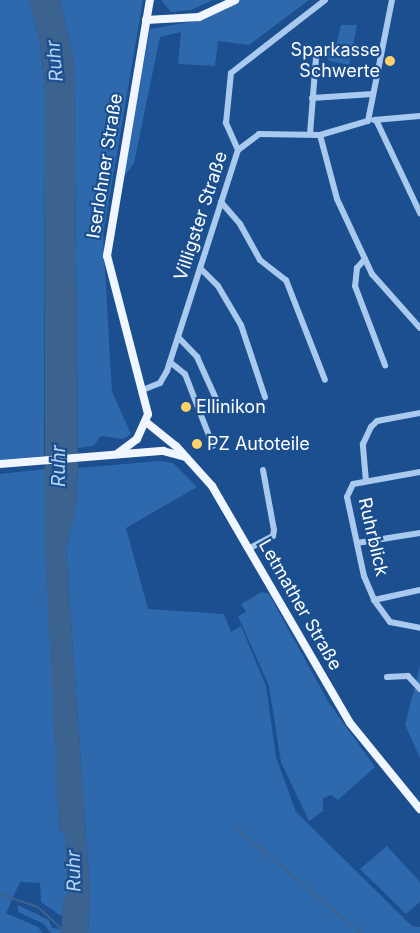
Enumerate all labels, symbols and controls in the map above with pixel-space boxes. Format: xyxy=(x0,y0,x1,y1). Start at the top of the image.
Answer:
water label: Ruhr xyxy=(42,39,68,83)
place label: Sparkasse Schwerte xyxy=(291,40,380,82)
marker: Sparkasse Schwerte xyxy=(384,55,396,67)
street label: Iserlohner Straße xyxy=(83,92,127,240)
street label: Villigster Straße xyxy=(170,149,232,283)
place label: Ellinikon xyxy=(196,396,266,418)
marker: Ellinikon xyxy=(180,401,192,413)
place label: PZ Autoteile xyxy=(207,433,310,455)
marker: PZ Autoteile xyxy=(191,438,203,450)
water label: Ruhr xyxy=(48,445,70,487)
street label: Ruhrblick xyxy=(353,496,393,578)
street label: Letmather Straße xyxy=(254,536,346,674)
water label: Ruhr xyxy=(62,850,86,892)

